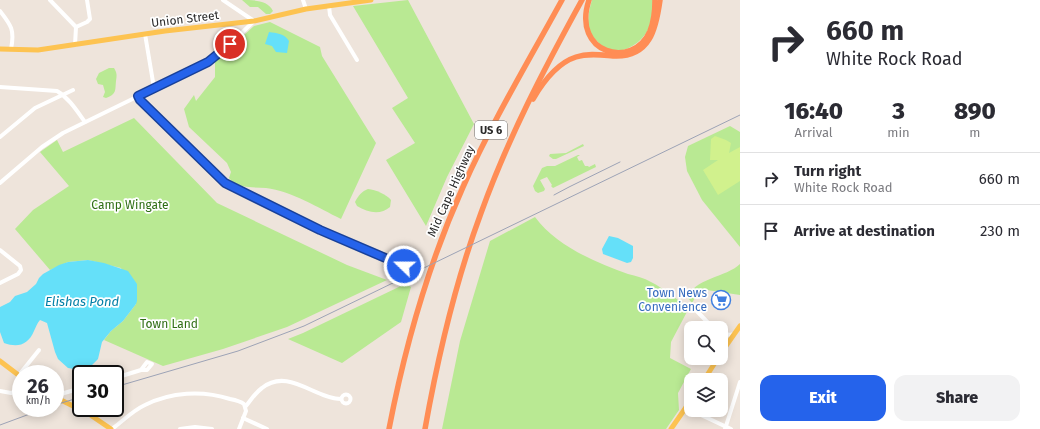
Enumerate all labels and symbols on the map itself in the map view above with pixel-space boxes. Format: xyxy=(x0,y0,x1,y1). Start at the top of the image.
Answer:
street label: Union Street xyxy=(150,8,220,30)
pin xyxy=(213,27,247,61)
road number: US 6 xyxy=(475,121,507,139)
street label: Mid Cape Highway xyxy=(425,143,477,239)
park label: Camp Wingate xyxy=(91,198,169,212)
position arrow xyxy=(383,245,425,287)
place label: Town News Convenience xyxy=(638,286,707,314)
supermarket icon: Town News Convenience xyxy=(710,289,732,311)
water label: Elishas Pond xyxy=(45,294,119,309)
park label: Town Land xyxy=(140,317,198,331)
speed limit sign: 30 xyxy=(72,365,124,417)

